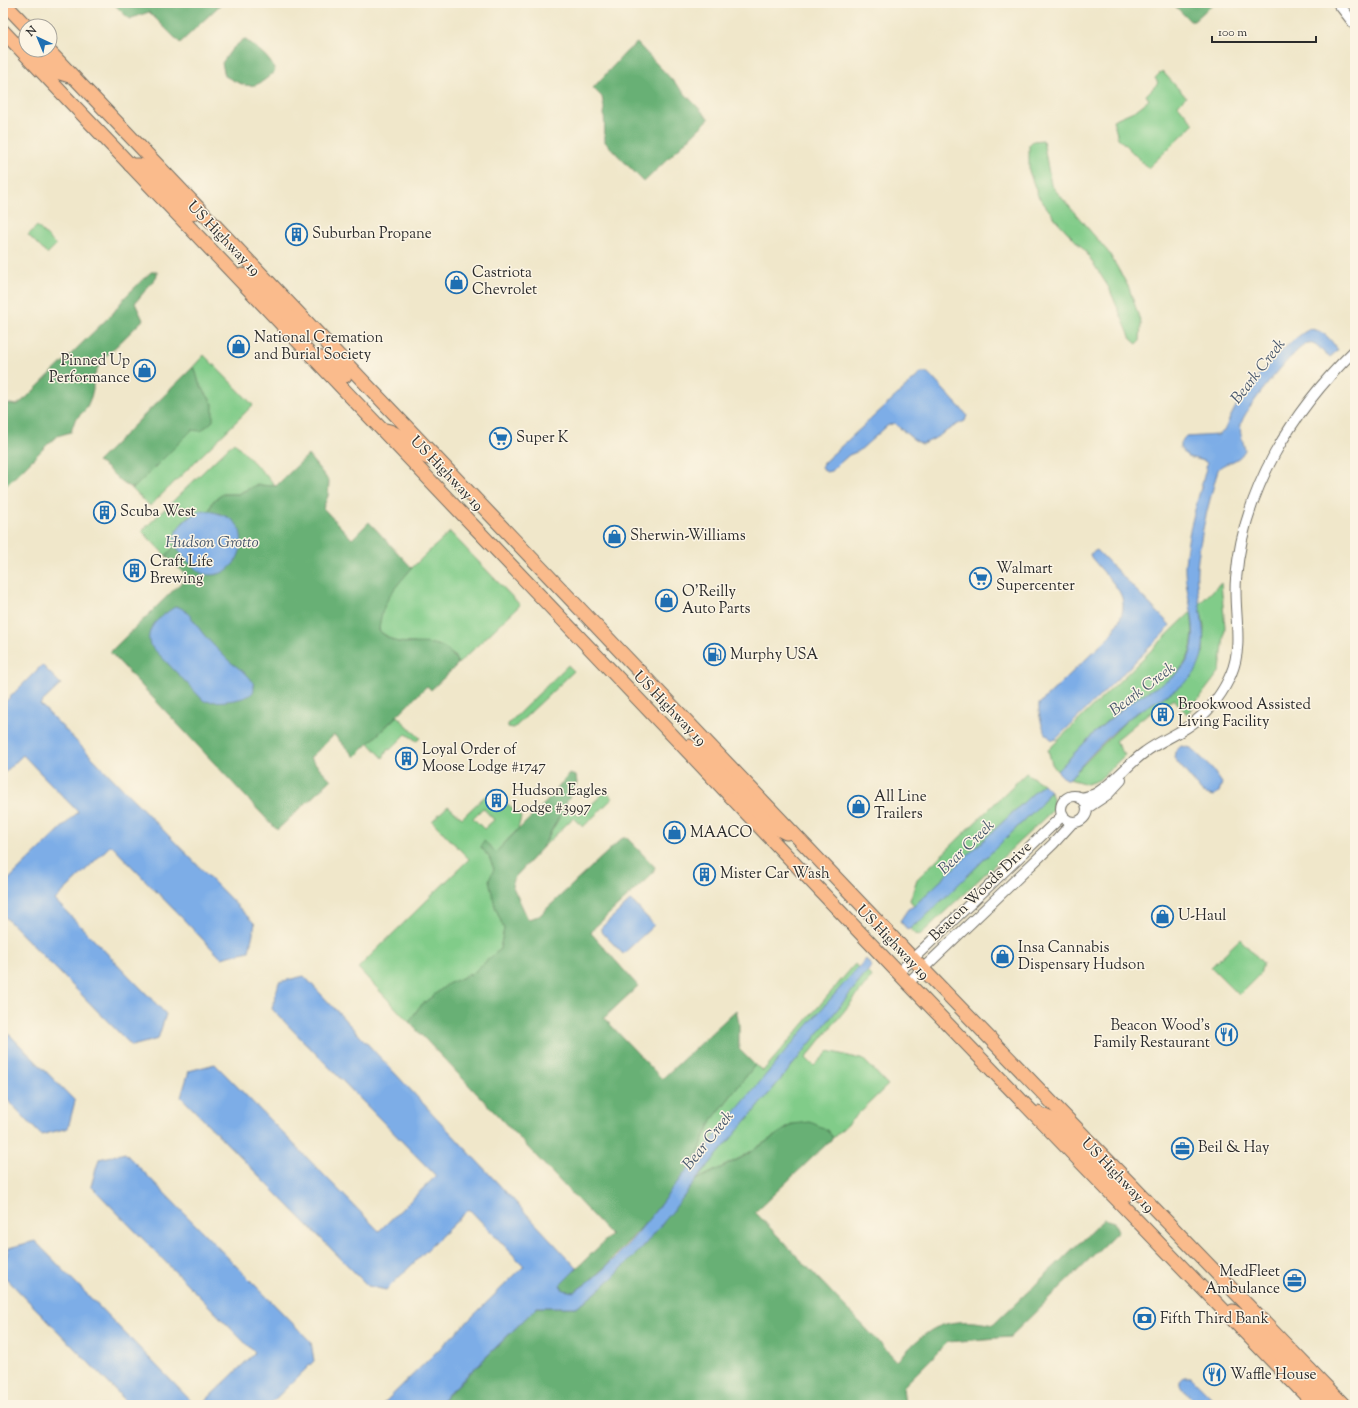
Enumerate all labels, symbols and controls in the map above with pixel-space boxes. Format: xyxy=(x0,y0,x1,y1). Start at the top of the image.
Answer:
north arrow xyxy=(18,18,58,58)
scale bar xyxy=(1212,18,1316,44)
text: N xyxy=(22,23,41,41)
text: 100 m xyxy=(1218,24,1247,42)
street label: US Highway 19 xyxy=(182,197,264,281)
building icon: Suburban Propane xyxy=(284,221,310,247)
place label: Suburban Propane xyxy=(312,224,432,245)
place label: Castriota Chevrolet xyxy=(472,263,537,301)
shop icon: Castriota Chevrolet xyxy=(444,269,470,295)
place label: National Cremation and Burial Society xyxy=(254,328,384,366)
shop icon: National Cremation and Burial Society xyxy=(226,334,252,360)
water label: Beark Creek xyxy=(1226,334,1292,410)
place label: Pinned Up Performance xyxy=(49,351,130,389)
shop icon: Pinned Up Performance xyxy=(132,357,158,383)
supermarket icon: Super K xyxy=(487,425,513,451)
place label: Super K xyxy=(516,428,569,449)
street label: US Highway 19 xyxy=(405,432,487,516)
building icon: Scuba West xyxy=(92,499,118,525)
place label: Scuba West xyxy=(120,502,196,523)
shop icon: Sherwin-Williams xyxy=(601,523,627,549)
place label: Sherwin-Williams xyxy=(630,526,746,547)
water label: Hudson Grotto xyxy=(165,532,259,555)
place label: Craft Life Brewing xyxy=(150,552,213,590)
building icon: Craft Life Brewing xyxy=(122,558,148,584)
place label: Walmart Supercenter xyxy=(996,559,1075,597)
supermarket icon: Walmart Supercenter xyxy=(968,565,994,591)
place label: O'Reilly Auto Parts xyxy=(682,582,751,620)
shop icon: O'Reilly Auto Parts xyxy=(653,588,679,614)
fuel station icon: Murphy USA xyxy=(702,642,728,668)
place label: Murphy USA xyxy=(730,645,818,666)
water label: Beark Creek xyxy=(1105,658,1181,722)
street label: US Highway 19 xyxy=(628,667,710,751)
place label: Brookwood Assisted Living Facility xyxy=(1178,695,1311,733)
building icon: Brookwood Assisted Living Facility xyxy=(1149,701,1175,727)
place label: Loyal Order of Moose Lodge #1747 xyxy=(422,740,546,778)
building icon: Loyal Order of Moose Lodge #1747 xyxy=(394,746,420,772)
place label: Hudson Eagles Lodge #3997 xyxy=(512,781,607,819)
building icon: Hudson Eagles Lodge #3997 xyxy=(484,787,510,813)
place label: All Line Trailers xyxy=(874,787,927,825)
shop icon: All Line Trailers xyxy=(846,793,872,819)
water label: Bear Creek xyxy=(934,815,1000,881)
shop icon: MAACO xyxy=(661,820,687,846)
place label: MAACO xyxy=(690,823,753,844)
street label: Beacon Woods Drive xyxy=(925,837,1037,947)
building icon: Mister Car Wash xyxy=(691,861,717,887)
place label: Mister Car Wash xyxy=(720,864,830,885)
street label: US Highway 19 xyxy=(851,901,933,985)
shop icon: U-Haul xyxy=(1150,903,1176,929)
place label: U-Haul xyxy=(1178,906,1227,927)
place label: Insa Cannabis Dispensary Hudson xyxy=(1018,938,1145,976)
shop icon: Insa Cannabis Dispensary Hudson xyxy=(989,944,1015,970)
place label: Beacon Wood's Family Restaurant xyxy=(1094,1016,1210,1054)
restaurant icon: Beacon Wood's Family Restaurant xyxy=(1213,1022,1239,1048)
water label: Bear Creek xyxy=(678,1106,740,1176)
street label: US Highway 19 xyxy=(1076,1134,1158,1218)
office icon: Beil & Hay xyxy=(1170,1135,1196,1161)
place label: Beil & Hay xyxy=(1198,1138,1270,1159)
place label: MedFleet Ambulance xyxy=(1205,1262,1280,1300)
office icon: MedFleet Ambulance xyxy=(1282,1268,1308,1294)
bank icon: Fifth Third Bank xyxy=(1132,1306,1158,1332)
place label: Fifth Third Bank xyxy=(1160,1309,1269,1330)
restaurant icon: Waffle House xyxy=(1201,1362,1227,1388)
place label: Waffle House xyxy=(1230,1365,1317,1386)

